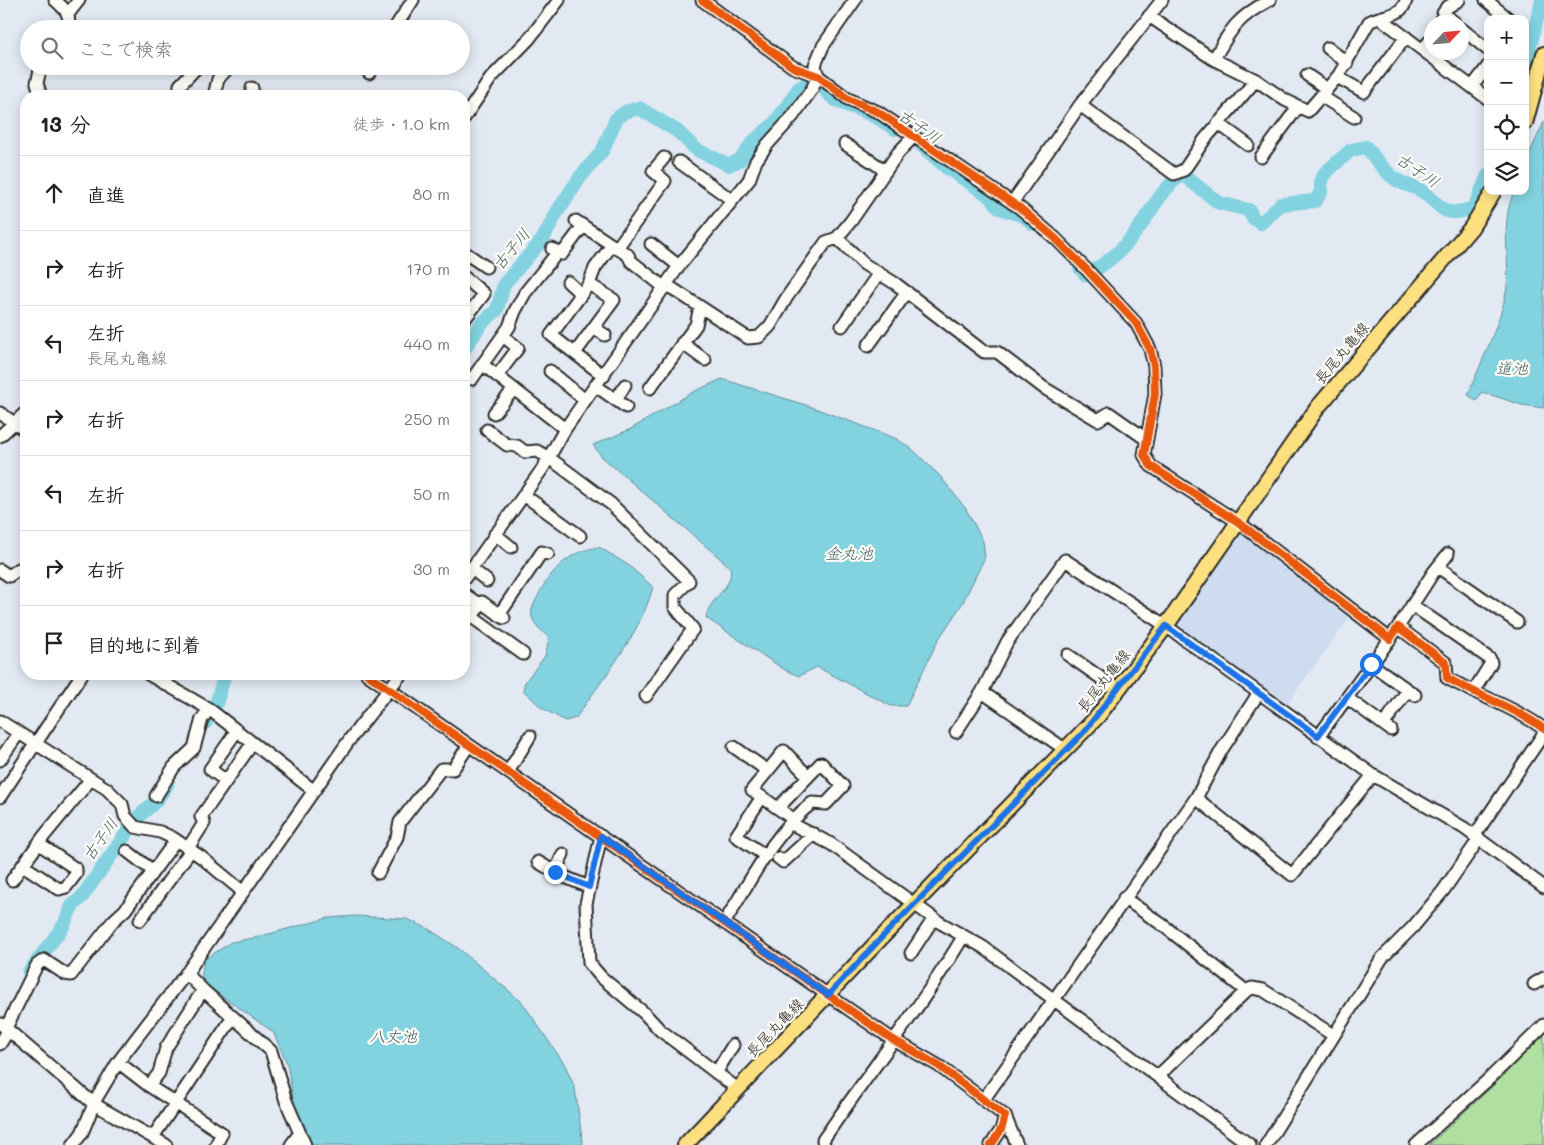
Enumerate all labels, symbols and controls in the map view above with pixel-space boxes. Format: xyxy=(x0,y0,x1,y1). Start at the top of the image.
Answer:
north arrow xyxy=(1424,15,1469,60)
map controls xyxy=(1484,15,1529,195)
button: + xyxy=(1484,15,1529,60)
search box xyxy=(20,20,470,75)
icon: search xyxy=(38,34,66,62)
text: ここで検索 xyxy=(78,36,173,61)
button: − xyxy=(1484,60,1529,105)
water label: 古子川 xyxy=(895,103,946,148)
button: locate xyxy=(1484,105,1529,150)
text: 13 分 xyxy=(40,110,90,137)
text: 徒歩 · 1.0 km xyxy=(353,113,450,134)
water label: 古子川 xyxy=(1393,147,1444,192)
button: layers xyxy=(1484,150,1529,195)
icon: ahead xyxy=(40,179,68,207)
text: 直進 xyxy=(87,182,125,207)
text: 80 m xyxy=(413,183,450,204)
water label: 古子川 xyxy=(487,224,534,274)
icon: right xyxy=(40,254,68,282)
text: 右折 xyxy=(87,257,125,282)
text: 170 m xyxy=(406,258,450,279)
street label: 長尾丸亀線 xyxy=(1309,317,1373,388)
text: 左折 xyxy=(87,320,125,345)
icon: left xyxy=(40,329,68,357)
text: 440 m xyxy=(403,333,450,354)
text: 長尾丸亀線 xyxy=(87,347,167,368)
water label: 道池 xyxy=(1496,357,1529,378)
icon: right xyxy=(40,404,68,432)
text: 右折 xyxy=(87,407,125,432)
text: 250 m xyxy=(404,408,450,429)
icon: left xyxy=(40,479,68,507)
text: 左折 xyxy=(87,482,125,507)
text: 50 m xyxy=(413,483,450,504)
water label: 金丸池 xyxy=(825,542,874,563)
icon: right xyxy=(40,554,68,582)
text: 右折 xyxy=(87,557,125,582)
text: 30 m xyxy=(413,558,450,579)
icon: arrive xyxy=(40,629,68,657)
text: 目的地に到着 xyxy=(87,632,201,657)
street label: 長尾丸亀線 xyxy=(1072,645,1134,716)
route start xyxy=(1360,653,1383,676)
water label: 古子川 xyxy=(77,813,122,864)
route end xyxy=(544,861,567,884)
street label: 長尾丸亀線 xyxy=(741,993,808,1061)
water label: 八丈池 xyxy=(369,1025,418,1046)

